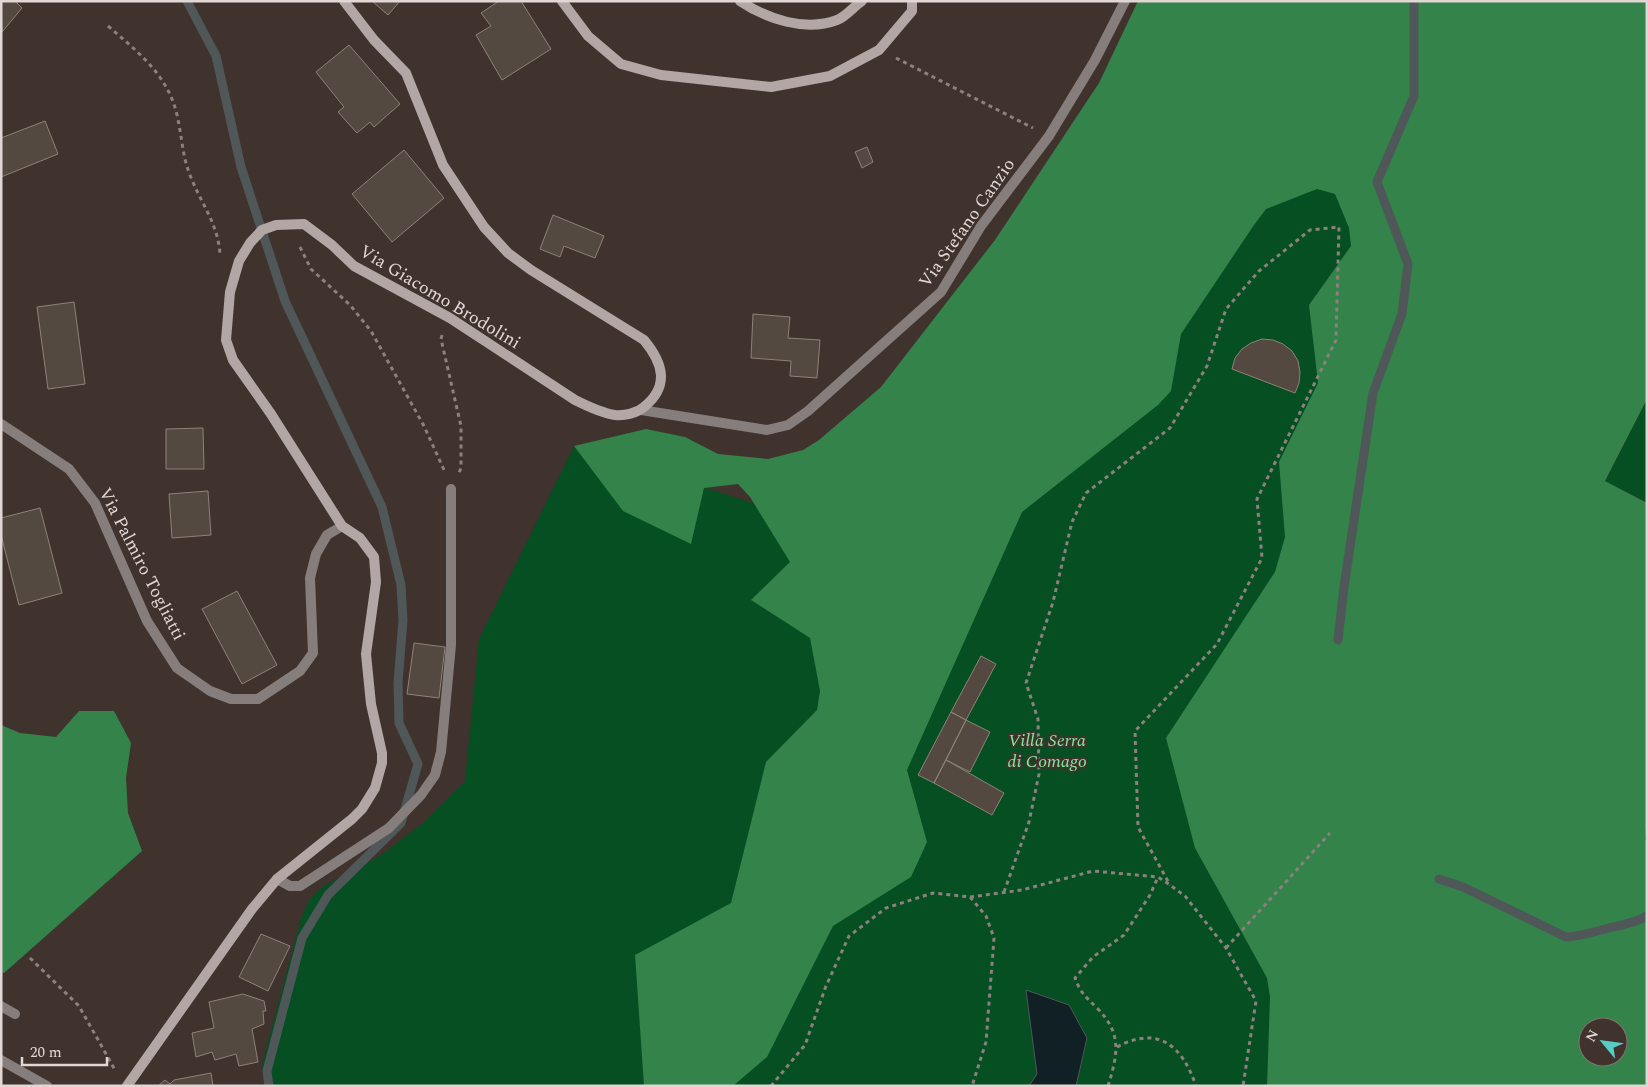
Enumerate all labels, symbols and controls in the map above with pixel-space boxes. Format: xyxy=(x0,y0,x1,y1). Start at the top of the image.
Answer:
street label: Via Stefano Canzio xyxy=(912,153,1022,293)
street label: Via Giacomo Brodolini xyxy=(354,238,526,356)
street label: Via Palmiro Togliatti xyxy=(92,483,192,645)
park label: Villa Serra di Comago xyxy=(1007,727,1087,775)
north arrow xyxy=(1578,1017,1628,1067)
text: N xyxy=(1580,1026,1604,1046)
scale bar xyxy=(22,1034,108,1066)
text: 20 m xyxy=(30,1041,62,1064)

